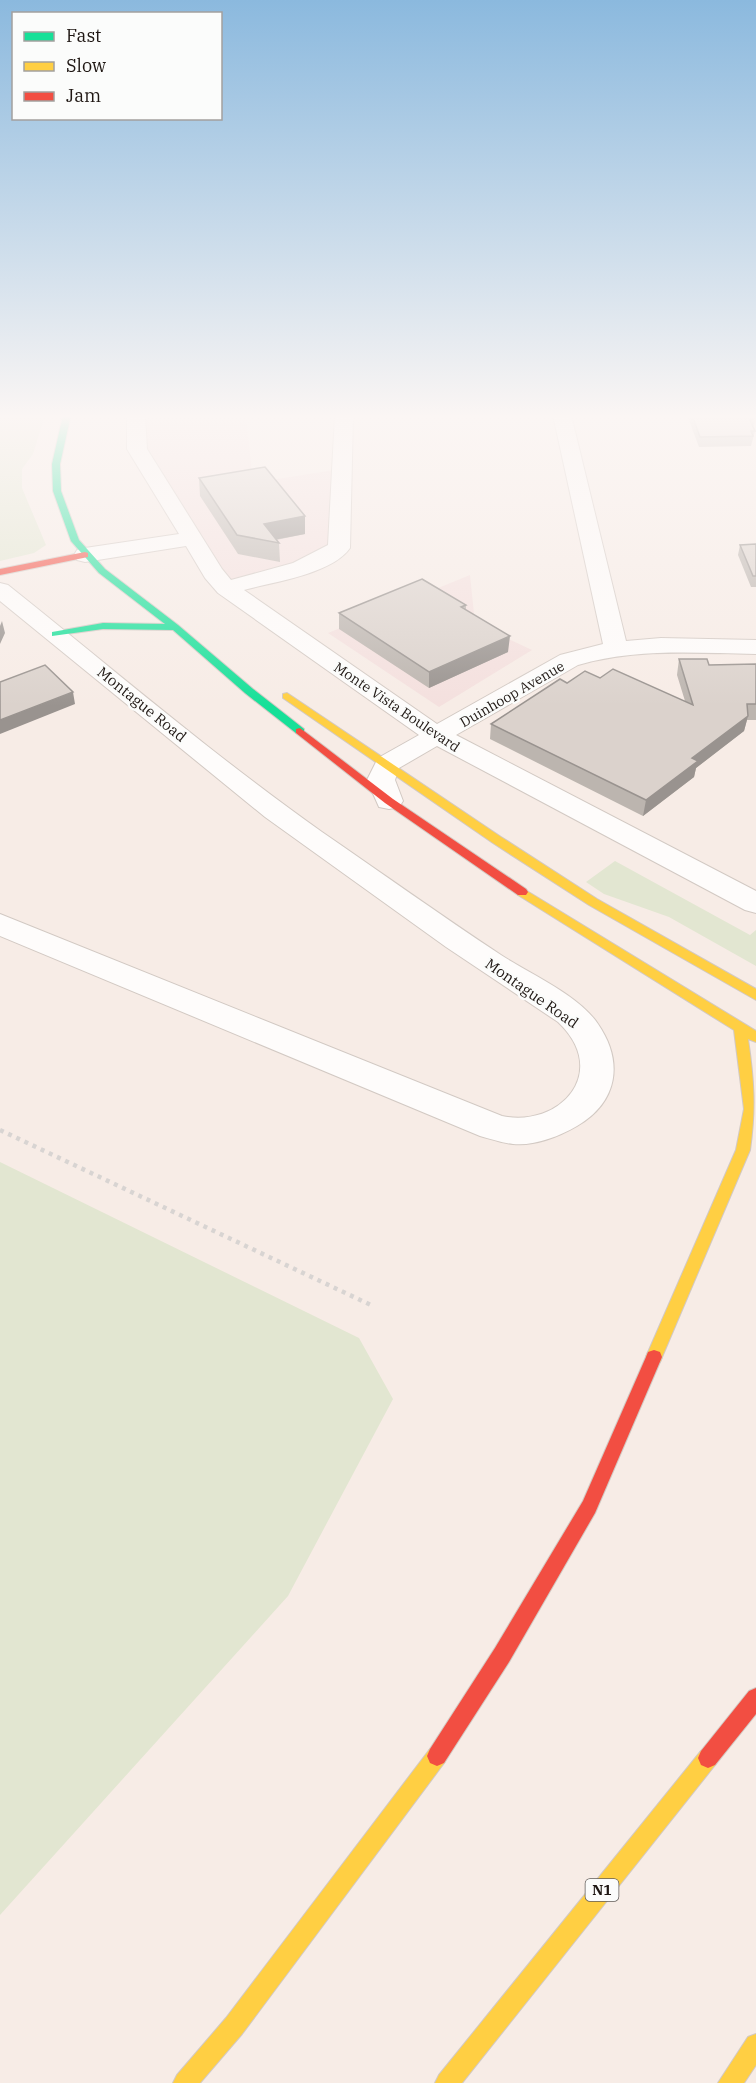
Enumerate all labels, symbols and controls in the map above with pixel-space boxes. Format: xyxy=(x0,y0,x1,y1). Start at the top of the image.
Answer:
legend xyxy=(12,12,222,120)
text: Fast xyxy=(66,24,101,47)
text: Slow xyxy=(66,54,106,77)
text: Jam xyxy=(66,84,101,107)
street label: Duinhoop Avenue xyxy=(457,657,567,731)
street label: Monte Vista Boulevard xyxy=(331,658,464,756)
street label: Montague Road xyxy=(94,662,190,746)
street label: Montague Road xyxy=(482,954,582,1032)
road number: N1 xyxy=(586,1879,618,1901)

